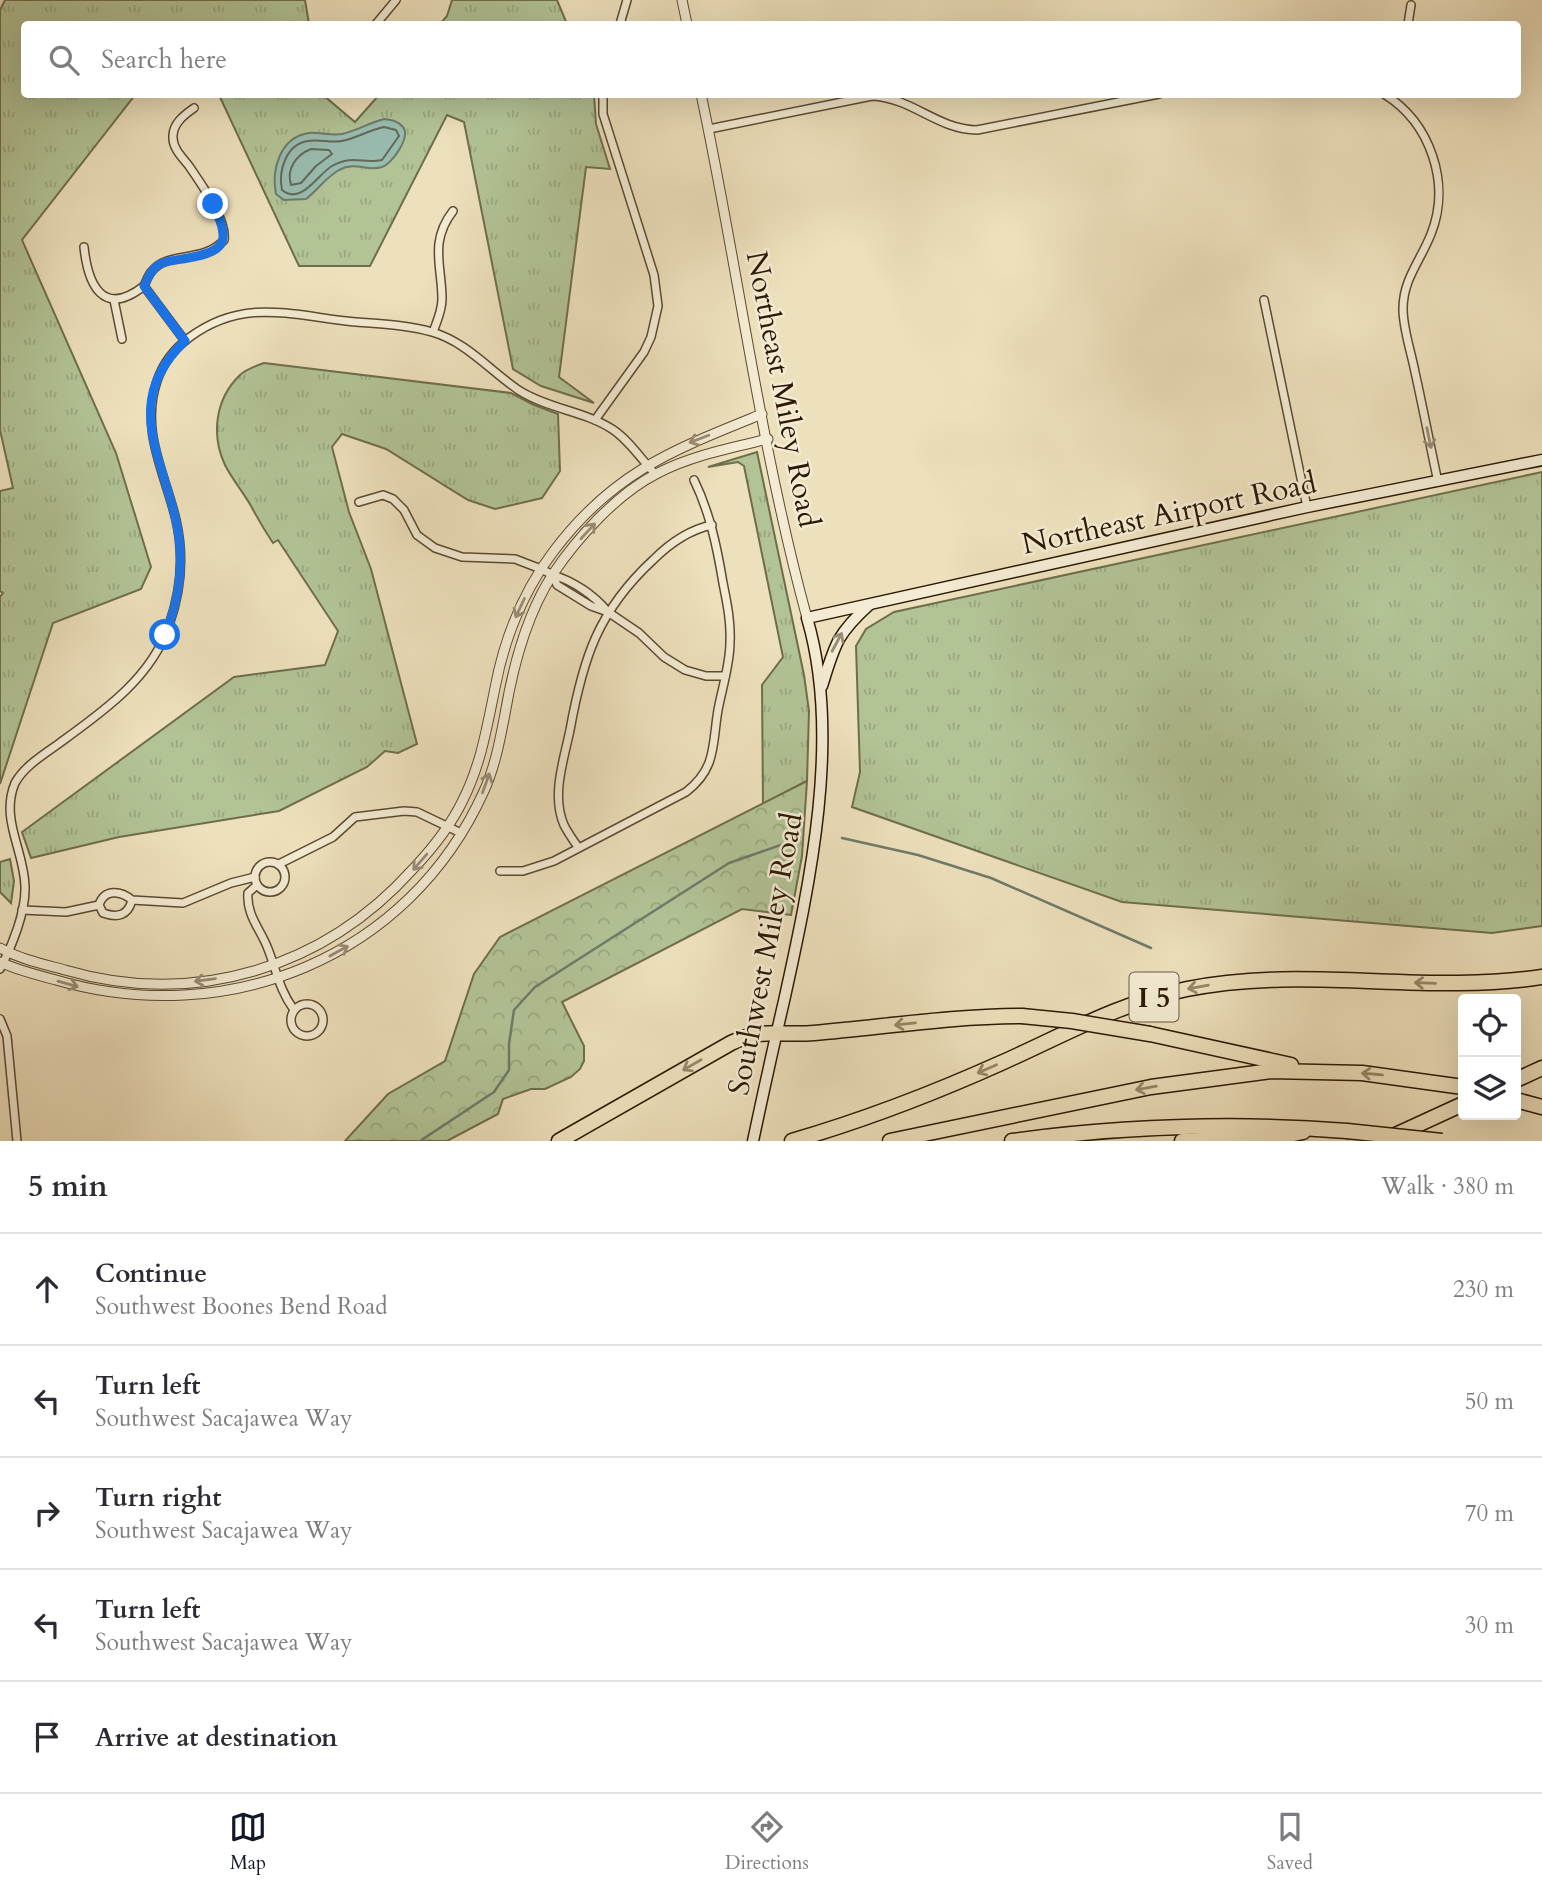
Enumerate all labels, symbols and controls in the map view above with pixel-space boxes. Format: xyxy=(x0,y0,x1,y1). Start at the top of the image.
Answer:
search box xyxy=(21,21,1521,98)
icon: search xyxy=(45,41,83,79)
text: Search here xyxy=(101,42,227,77)
route end xyxy=(197,188,228,219)
street label: Northeast Miley Road xyxy=(736,247,829,531)
one-way arrow xyxy=(1422,426,1436,449)
one-way arrow xyxy=(688,434,710,447)
street label: Northeast Airport Road xyxy=(1018,462,1320,565)
one-way arrow xyxy=(580,522,596,540)
one-way arrow xyxy=(513,597,527,618)
route start xyxy=(149,619,180,650)
one-way arrow xyxy=(830,633,844,653)
one-way arrow xyxy=(481,773,493,795)
street label: Southwest Miley Road xyxy=(718,809,813,1099)
one-way arrow xyxy=(412,853,428,871)
one-way arrow xyxy=(328,944,349,957)
road number: I 5 xyxy=(1130,972,1178,1021)
one-way arrow xyxy=(195,974,217,987)
one-way arrow xyxy=(1414,976,1437,990)
one-way arrow xyxy=(57,978,79,991)
one-way arrow xyxy=(1187,981,1210,994)
map controls xyxy=(1458,994,1521,1120)
button: locate xyxy=(1458,994,1521,1057)
one-way arrow xyxy=(895,1017,917,1030)
button: layers xyxy=(1458,1057,1521,1120)
one-way arrow xyxy=(682,1058,702,1072)
one-way arrow xyxy=(977,1063,998,1077)
one-way arrow xyxy=(1362,1067,1384,1080)
one-way arrow xyxy=(1135,1081,1158,1095)
text: 5 min xyxy=(28,1166,108,1207)
text: Walk · 380 m xyxy=(1381,1171,1514,1202)
text: Continue xyxy=(95,1256,207,1291)
icon: ahead xyxy=(28,1270,66,1308)
text: 230 m xyxy=(1453,1274,1514,1305)
text: Southwest Boones Bend Road xyxy=(95,1291,388,1322)
text: Turn left xyxy=(95,1368,200,1403)
icon: left xyxy=(28,1382,66,1420)
text: 50 m xyxy=(1465,1386,1514,1417)
text: Southwest Sacajawea Way xyxy=(95,1403,352,1434)
text: Turn right xyxy=(95,1480,222,1515)
icon: right xyxy=(28,1494,66,1532)
text: 70 m xyxy=(1465,1498,1514,1529)
text: Southwest Sacajawea Way xyxy=(95,1515,352,1546)
text: Turn left xyxy=(95,1592,200,1627)
icon: left xyxy=(28,1606,66,1644)
text: 30 m xyxy=(1465,1610,1514,1641)
text: Southwest Sacajawea Way xyxy=(95,1627,352,1658)
icon: arrive xyxy=(28,1718,66,1756)
text: Arrive at destination xyxy=(95,1720,338,1755)
tab: Map xyxy=(229,1808,267,1876)
tab: Directions xyxy=(725,1808,809,1876)
tab: Saved xyxy=(1267,1808,1313,1876)

